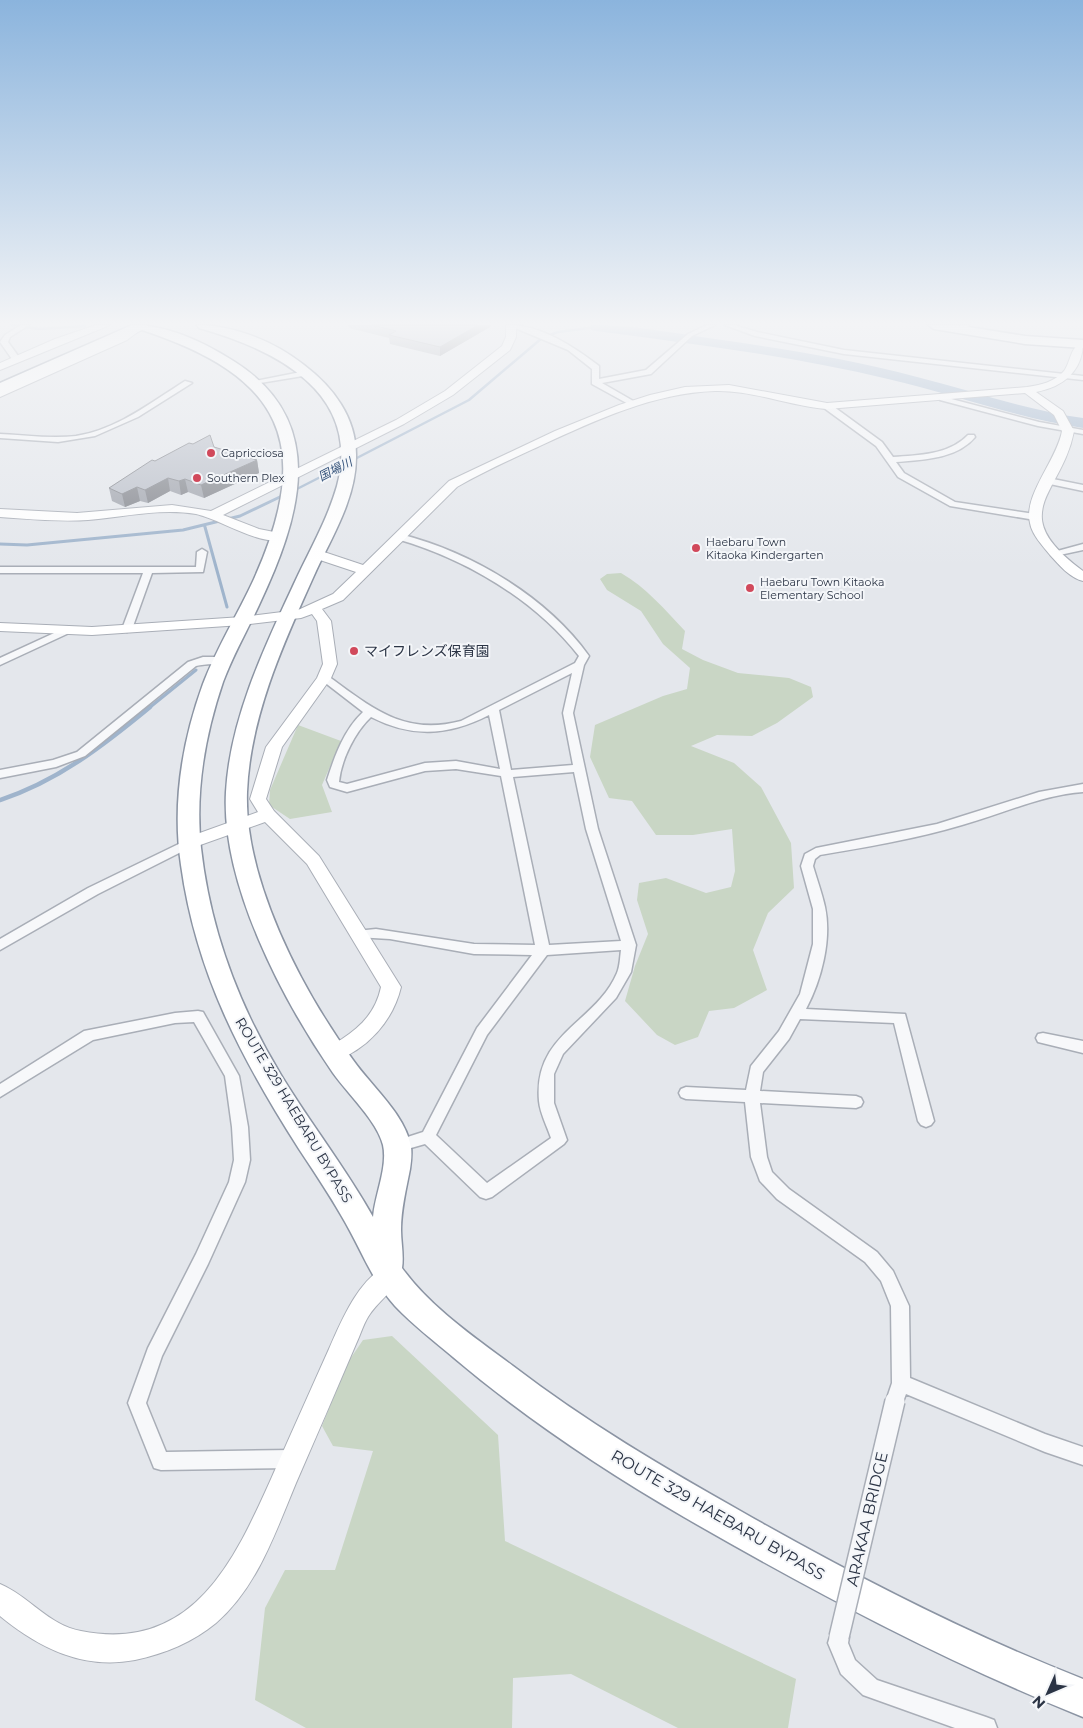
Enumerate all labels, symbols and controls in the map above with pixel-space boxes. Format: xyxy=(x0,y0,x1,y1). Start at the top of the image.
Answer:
place label: Capricciosa xyxy=(221,446,284,460)
marker: Capricciosa xyxy=(205,447,217,459)
water label: 国場川 xyxy=(316,453,356,484)
place label: Southern Plex xyxy=(207,471,285,485)
marker: Southern Plex xyxy=(191,472,203,484)
place label: Haebaru Town Kitaoka Kindergarten xyxy=(706,535,824,562)
marker: Haebaru Town Kitaoka Kindergarten xyxy=(690,542,702,554)
place label: Haebaru Town Kitaoka Elementary School xyxy=(760,575,884,602)
marker: Haebaru Town Kitaoka Elementary School xyxy=(744,582,756,594)
place label: マイフレンズ保育園 xyxy=(364,642,490,660)
marker: マイフレンズ保育園 xyxy=(348,645,360,657)
street label: ROUTE 329 HAEBARU BYPASS xyxy=(231,1014,357,1206)
street label: ROUTE 329 HAEBARU BYPASS xyxy=(608,1446,828,1584)
street label: ARAKAA BRIDGE xyxy=(842,1450,892,1588)
north arrow xyxy=(1023,1668,1073,1718)
text: N xyxy=(1028,1692,1049,1713)

